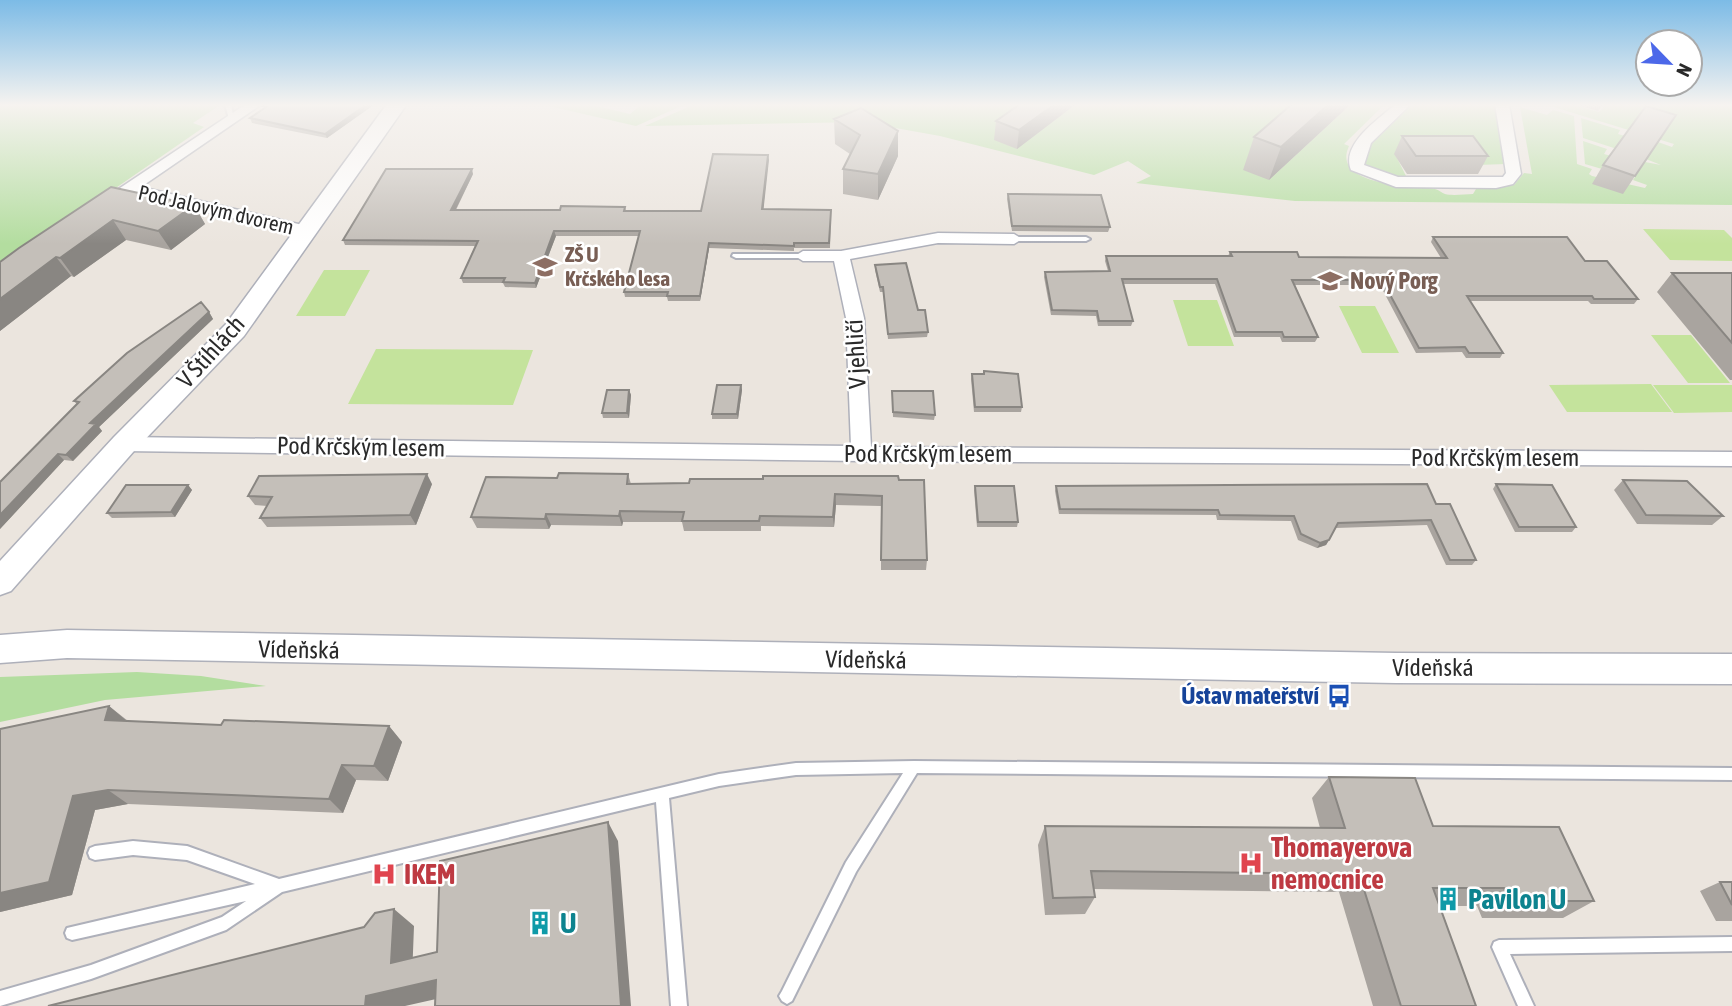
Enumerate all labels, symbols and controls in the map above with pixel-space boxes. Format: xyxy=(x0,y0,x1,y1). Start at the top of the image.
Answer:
north arrow xyxy=(1634,28,1704,98)
text: N xyxy=(1672,60,1697,80)
street label: Pod Jalovým dvorem xyxy=(136,179,296,239)
place label: ZŠ U Krčského lesa xyxy=(565,242,670,290)
school or university icon: ZŠ U Krčského lesa xyxy=(531,253,559,281)
school or university icon: Nový Porg xyxy=(1316,267,1344,295)
place label: Nový Porg xyxy=(1350,267,1438,294)
street label: V Štíhlách xyxy=(171,310,250,393)
street label: V jehličí xyxy=(840,319,871,389)
street label: Pod Krčským lesem xyxy=(277,432,445,461)
street label: Pod Krčským lesem xyxy=(844,440,1012,467)
street label: Pod Krčským lesem xyxy=(1411,444,1579,471)
street label: Vídeňská xyxy=(258,635,340,664)
street label: Vídeňská xyxy=(825,645,907,674)
street label: Vídeňská xyxy=(1392,654,1474,681)
place label: Ústav mateřství xyxy=(1181,682,1319,709)
bus stop icon: Ústav mateřství xyxy=(1325,682,1353,710)
place label: Thomayerova nemocnice xyxy=(1271,831,1412,895)
hospital icon: Thomayerova nemocnice xyxy=(1237,849,1265,877)
place label: IKEM xyxy=(404,858,456,890)
hospital icon: IKEM xyxy=(370,860,398,888)
place label: Pavilon U xyxy=(1468,883,1566,915)
building icon: Pavilon U xyxy=(1434,885,1462,913)
place label: U xyxy=(560,907,577,939)
building icon: U xyxy=(526,909,554,937)

